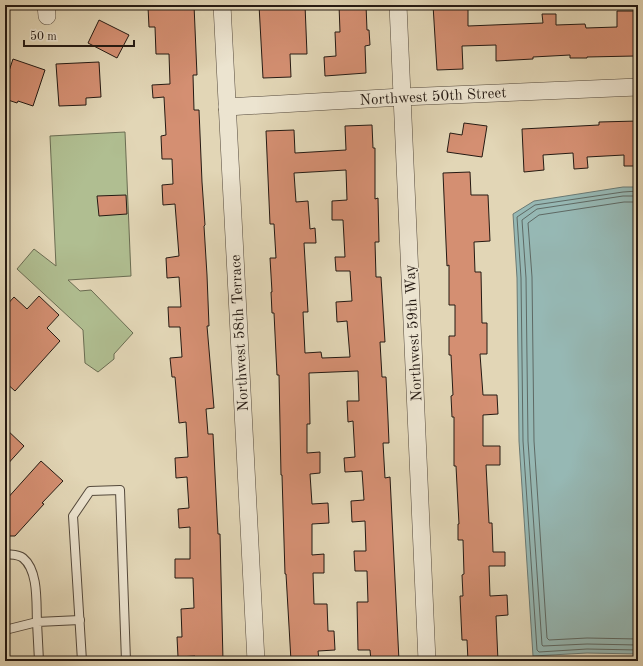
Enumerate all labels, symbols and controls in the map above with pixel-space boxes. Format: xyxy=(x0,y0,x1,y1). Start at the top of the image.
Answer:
scale bar xyxy=(24,22,134,48)
text: 50 m xyxy=(30,30,57,43)
street label: Northwest 50th Street xyxy=(359,86,507,109)
street label: Northwest 58th Terrace xyxy=(229,254,252,412)
street label: Northwest 59th Way xyxy=(403,264,426,402)

